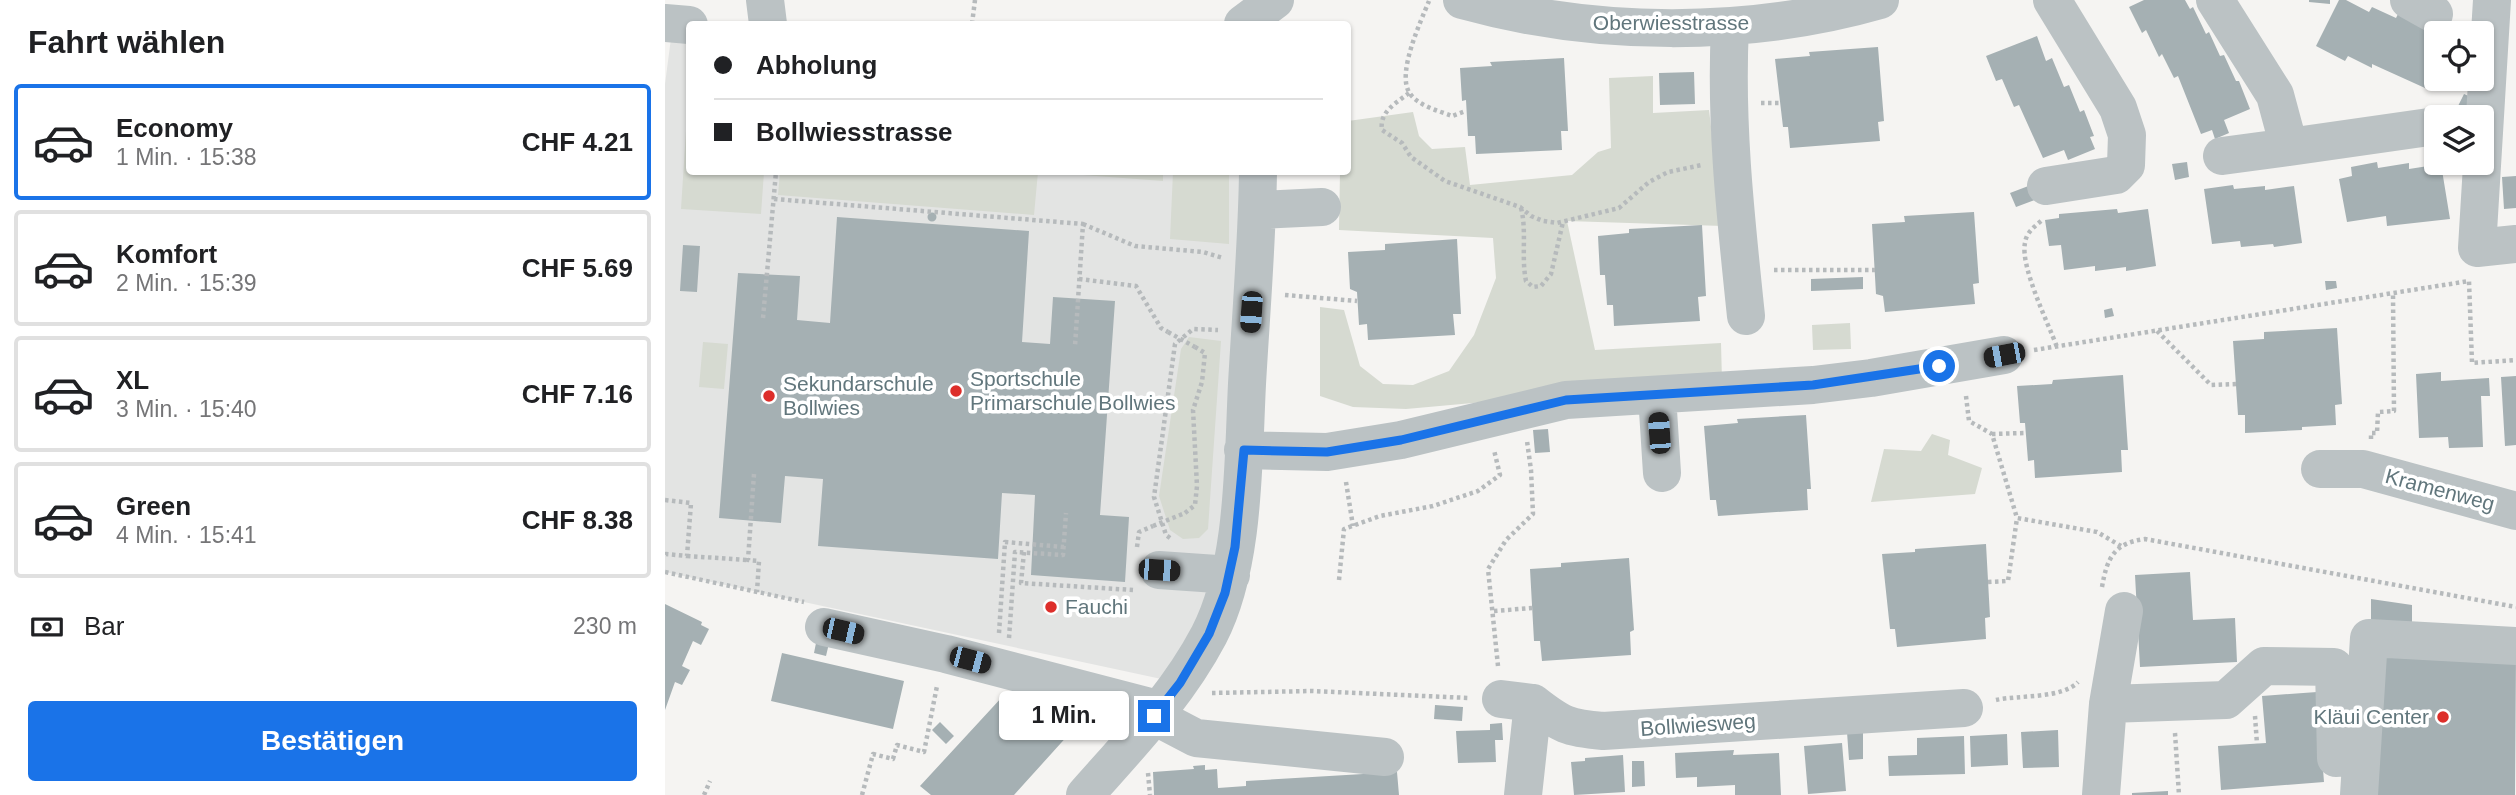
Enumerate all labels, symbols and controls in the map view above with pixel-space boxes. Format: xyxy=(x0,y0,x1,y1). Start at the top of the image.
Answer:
street label: Oberwiesstrasse xyxy=(1593,11,1749,34)
map controls xyxy=(2424,21,2494,175)
button: locate xyxy=(2424,21,2494,91)
text: Fahrt wählen xyxy=(28,24,225,60)
text: Abholung xyxy=(756,50,877,80)
button: layers xyxy=(2424,105,2494,175)
icon: car xyxy=(32,111,95,174)
text: Economy xyxy=(116,113,233,143)
text: Bollwiesstrasse xyxy=(756,117,953,147)
text: CHF 4.21 xyxy=(522,127,633,157)
text: 1 Min. · 15:38 xyxy=(116,144,257,170)
icon: car xyxy=(32,237,95,300)
text: Komfort xyxy=(116,239,217,269)
text: CHF 5.69 xyxy=(522,253,633,283)
text: 2 Min. · 15:39 xyxy=(116,270,257,296)
car xyxy=(1240,290,1263,334)
car xyxy=(1982,341,2027,369)
route start xyxy=(1923,350,1955,382)
icon: car xyxy=(32,363,95,426)
text: XL xyxy=(116,365,149,395)
place label: Sportschule Primarschule Bollwies xyxy=(970,367,1175,414)
place label: Sekundarschule Bollwies xyxy=(783,372,934,419)
text: CHF 7.16 xyxy=(522,379,633,409)
marker: Sportschule Primarschule Bollwies xyxy=(948,383,964,399)
marker: Sekundarschule Bollwies xyxy=(761,388,777,404)
text: 3 Min. · 15:40 xyxy=(116,396,257,422)
car xyxy=(1648,411,1671,455)
street label: Kramenweg xyxy=(2383,464,2497,515)
icon: car xyxy=(32,489,95,552)
text: Green xyxy=(116,491,191,521)
text: CHF 8.38 xyxy=(522,505,633,535)
text: 4 Min. · 15:41 xyxy=(116,522,257,548)
car xyxy=(1138,558,1181,582)
place label: Fauchi xyxy=(1065,595,1128,618)
marker: Fauchi xyxy=(1043,599,1059,615)
icon: cash xyxy=(28,608,66,646)
text: Bar xyxy=(84,611,124,641)
text: 230 m xyxy=(573,613,637,639)
car xyxy=(821,616,866,646)
car xyxy=(947,644,994,676)
callout: 1 Min. xyxy=(1000,692,1129,740)
route end xyxy=(1138,700,1170,732)
button: Bestätigen xyxy=(28,701,637,781)
text: 1 Min. xyxy=(1031,702,1097,728)
place label: Kläui Center xyxy=(2313,705,2429,728)
street label: Bollwiesweg xyxy=(1640,709,1756,740)
marker: Kläui Center xyxy=(2435,709,2451,725)

